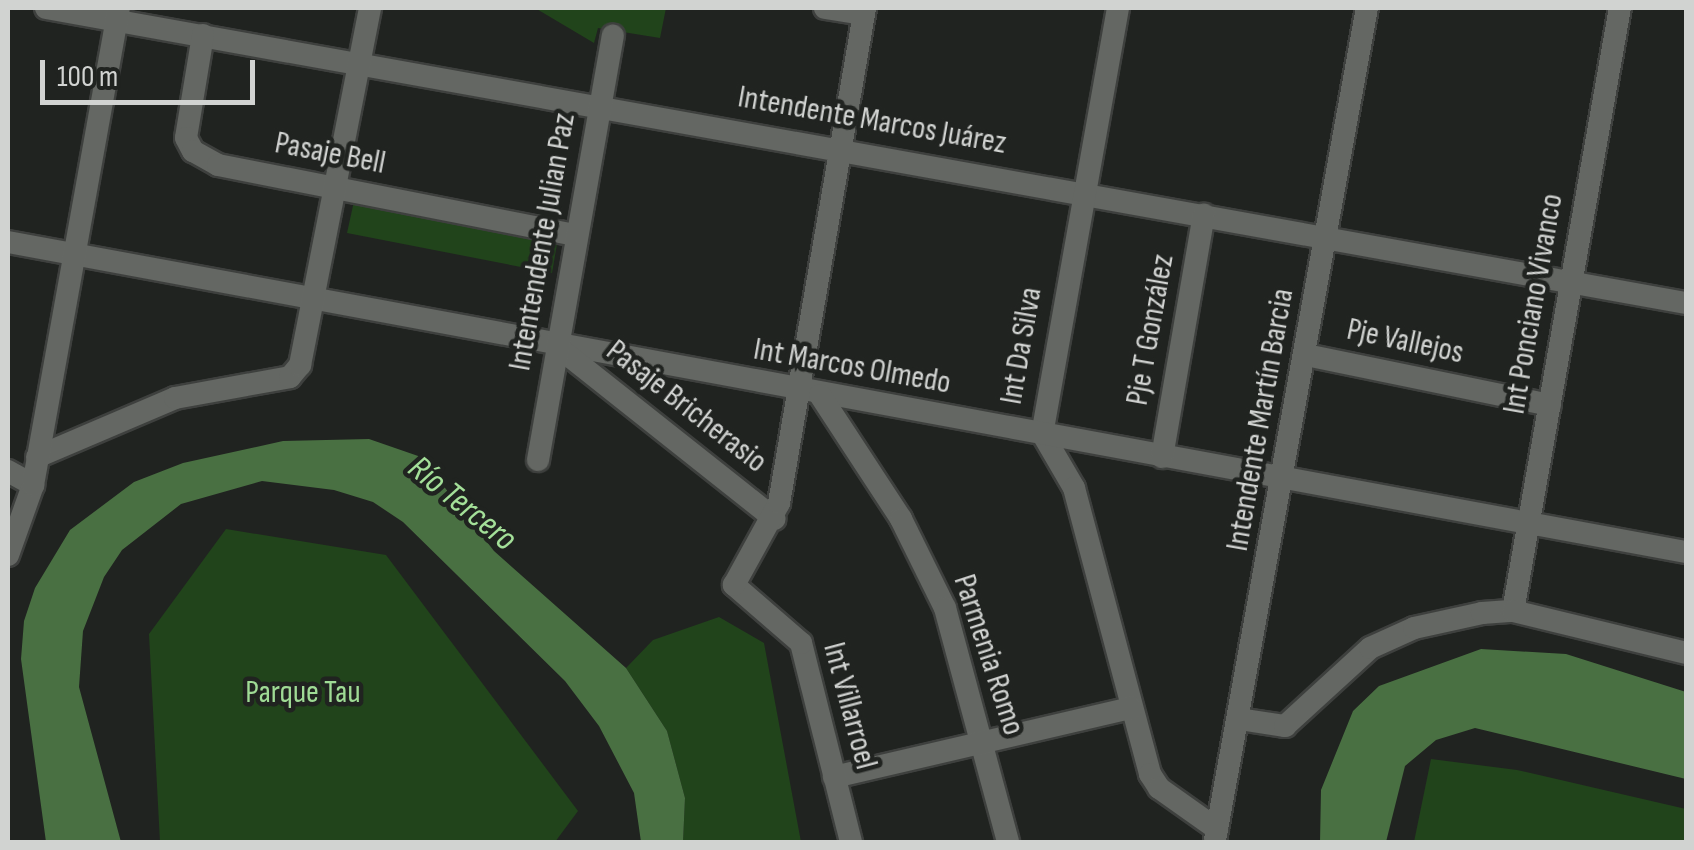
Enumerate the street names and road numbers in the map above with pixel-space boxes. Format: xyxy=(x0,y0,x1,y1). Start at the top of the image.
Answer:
street label: Intendente Marcos Juárez xyxy=(735,78,1009,164)
street label: Intentendente Julian Paz xyxy=(501,110,585,374)
street label: Pasaje Bell xyxy=(271,124,389,184)
street label: Int Ponciano Vivanco xyxy=(1496,191,1572,417)
street label: Pje T González xyxy=(1119,252,1183,408)
street label: Int Da Silva xyxy=(993,285,1051,407)
street label: Intendente Martín Barcia xyxy=(1219,286,1303,554)
street label: Pje Vallejos xyxy=(1343,311,1467,373)
street label: Int Marcos Olmedo xyxy=(750,331,954,403)
street label: Pasaje Bricherasio xyxy=(598,332,774,482)
street label: Parmenia Romo xyxy=(944,570,1032,740)
street label: Int Villarroel xyxy=(814,638,884,774)

